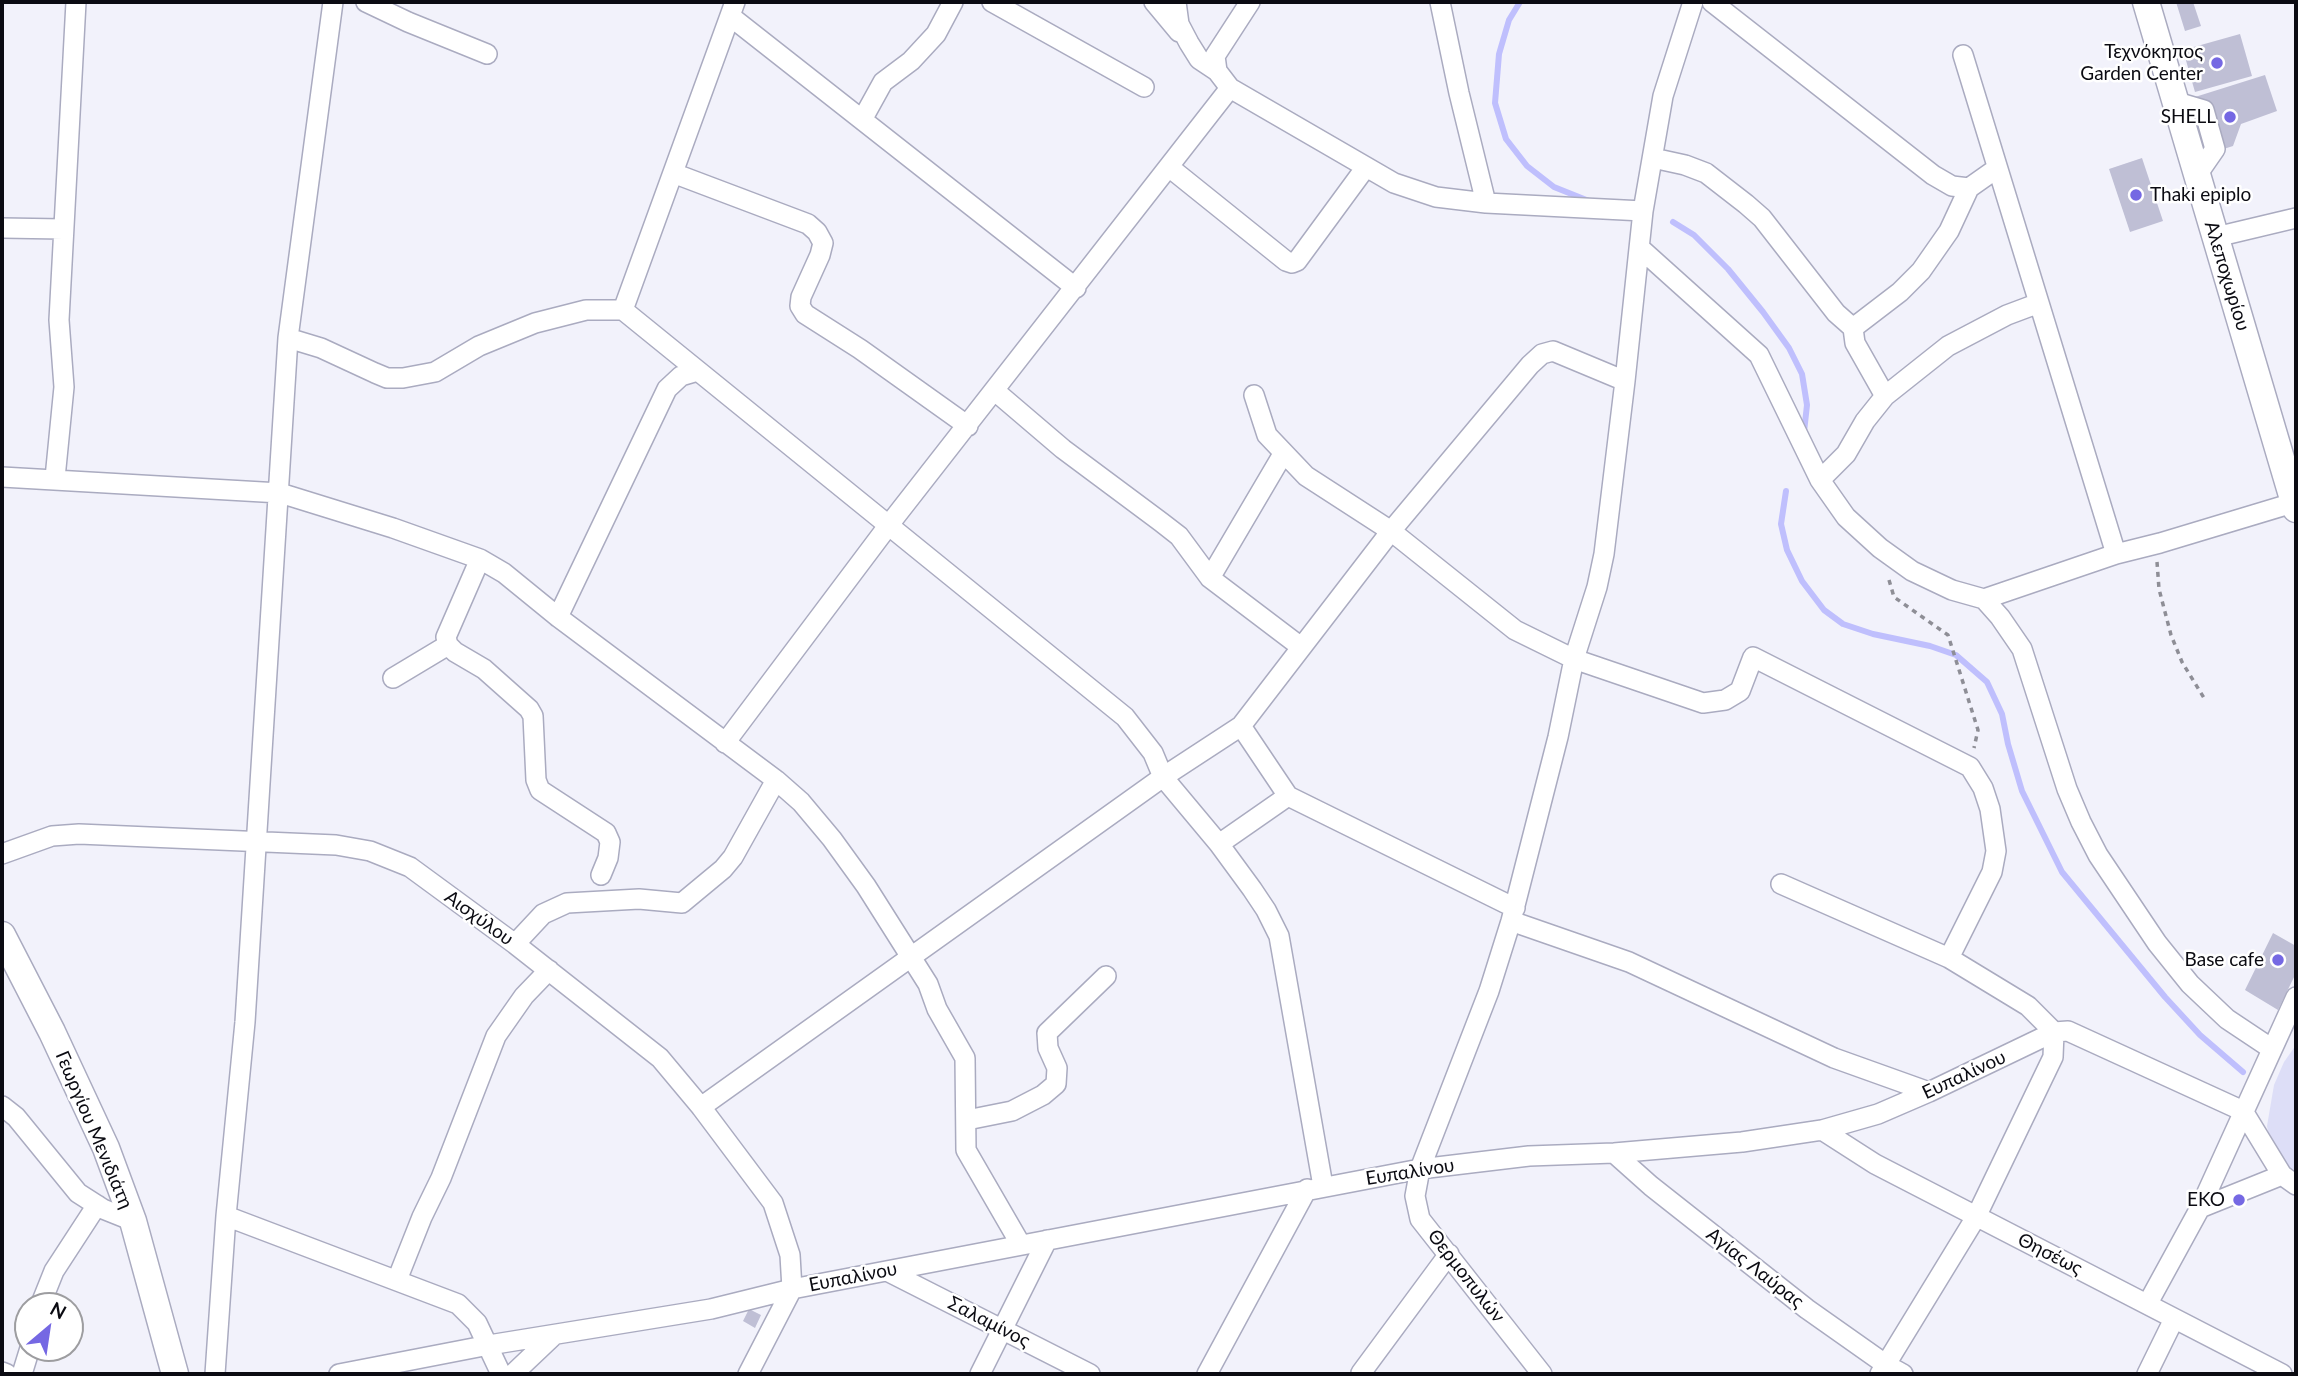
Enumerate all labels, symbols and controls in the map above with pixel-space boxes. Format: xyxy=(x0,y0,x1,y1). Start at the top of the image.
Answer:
place label: Τεχνόκηπος Garden Center xyxy=(2080,41,2203,85)
marker: Τεχνόκηπος Garden Center xyxy=(2209,55,2225,71)
place label: SHELL xyxy=(2161,106,2216,128)
marker: SHELL xyxy=(2222,109,2238,125)
place label: Thaki epiplo xyxy=(2150,184,2251,206)
marker: Thaki epiplo xyxy=(2128,187,2144,203)
street label: Αλεποχωρίου xyxy=(2199,218,2255,334)
street label: Αισχύλου xyxy=(440,885,518,951)
place label: Base cafe xyxy=(2185,949,2264,971)
marker: Base cafe xyxy=(2270,952,2286,968)
street label: Ευπαλίνου xyxy=(1919,1046,2009,1104)
street label: Γεωργίου Μενιδιάτη xyxy=(50,1048,138,1212)
street label: Ευπαλίνου xyxy=(1364,1154,1456,1190)
place label: EKO xyxy=(2187,1189,2225,1211)
marker: EKO xyxy=(2231,1192,2247,1208)
street label: Αγίας Λαύρας xyxy=(1702,1223,1808,1313)
street label: Θερμοπυλών xyxy=(1423,1225,1509,1327)
street label: Θησέως xyxy=(2014,1228,2086,1280)
street label: Ευπαλίνου xyxy=(807,1257,899,1297)
north arrow xyxy=(14,1292,84,1362)
street label: Σαλαμίνος xyxy=(944,1292,1034,1352)
text: N xyxy=(46,1296,70,1324)

